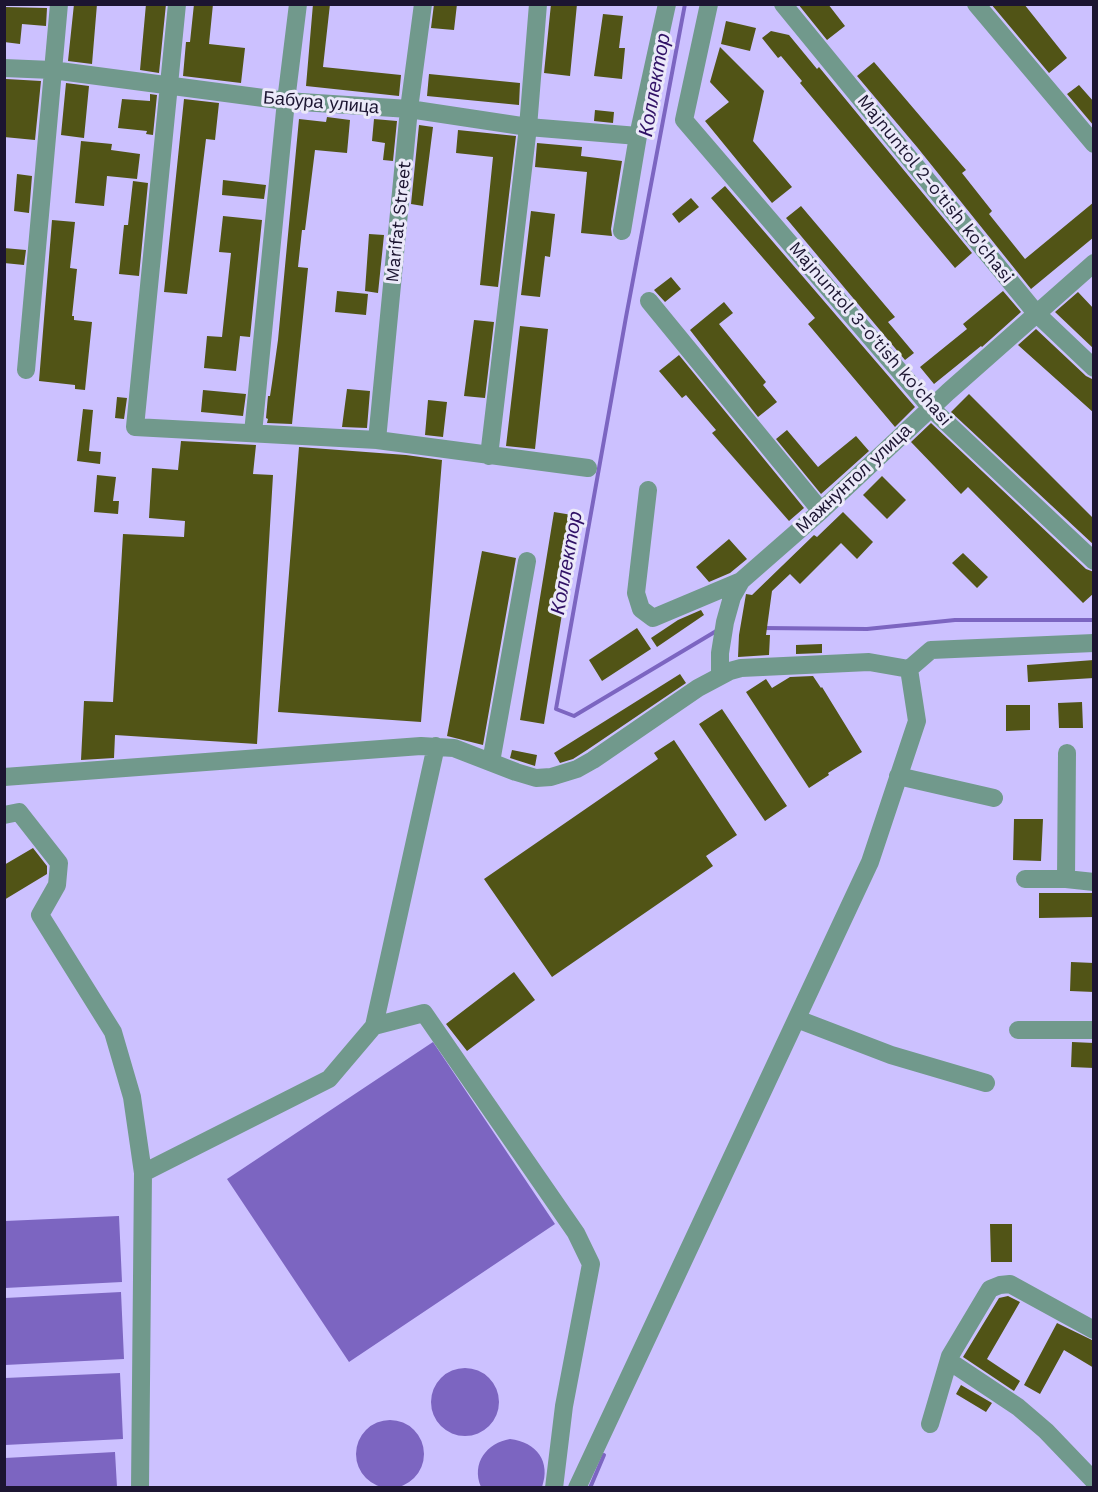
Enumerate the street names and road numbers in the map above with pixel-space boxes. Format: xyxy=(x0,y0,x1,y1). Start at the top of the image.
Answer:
street label: Бабура улица xyxy=(262,87,380,119)
street label: Majnuntol 2-o'tish ko'chasi xyxy=(852,90,1018,288)
street label: Marifat Street xyxy=(382,160,416,284)
street label: Majnuntol 3-o'tish ko'chasi xyxy=(784,238,956,430)
street label: Мажнунтол улица xyxy=(792,420,916,538)

